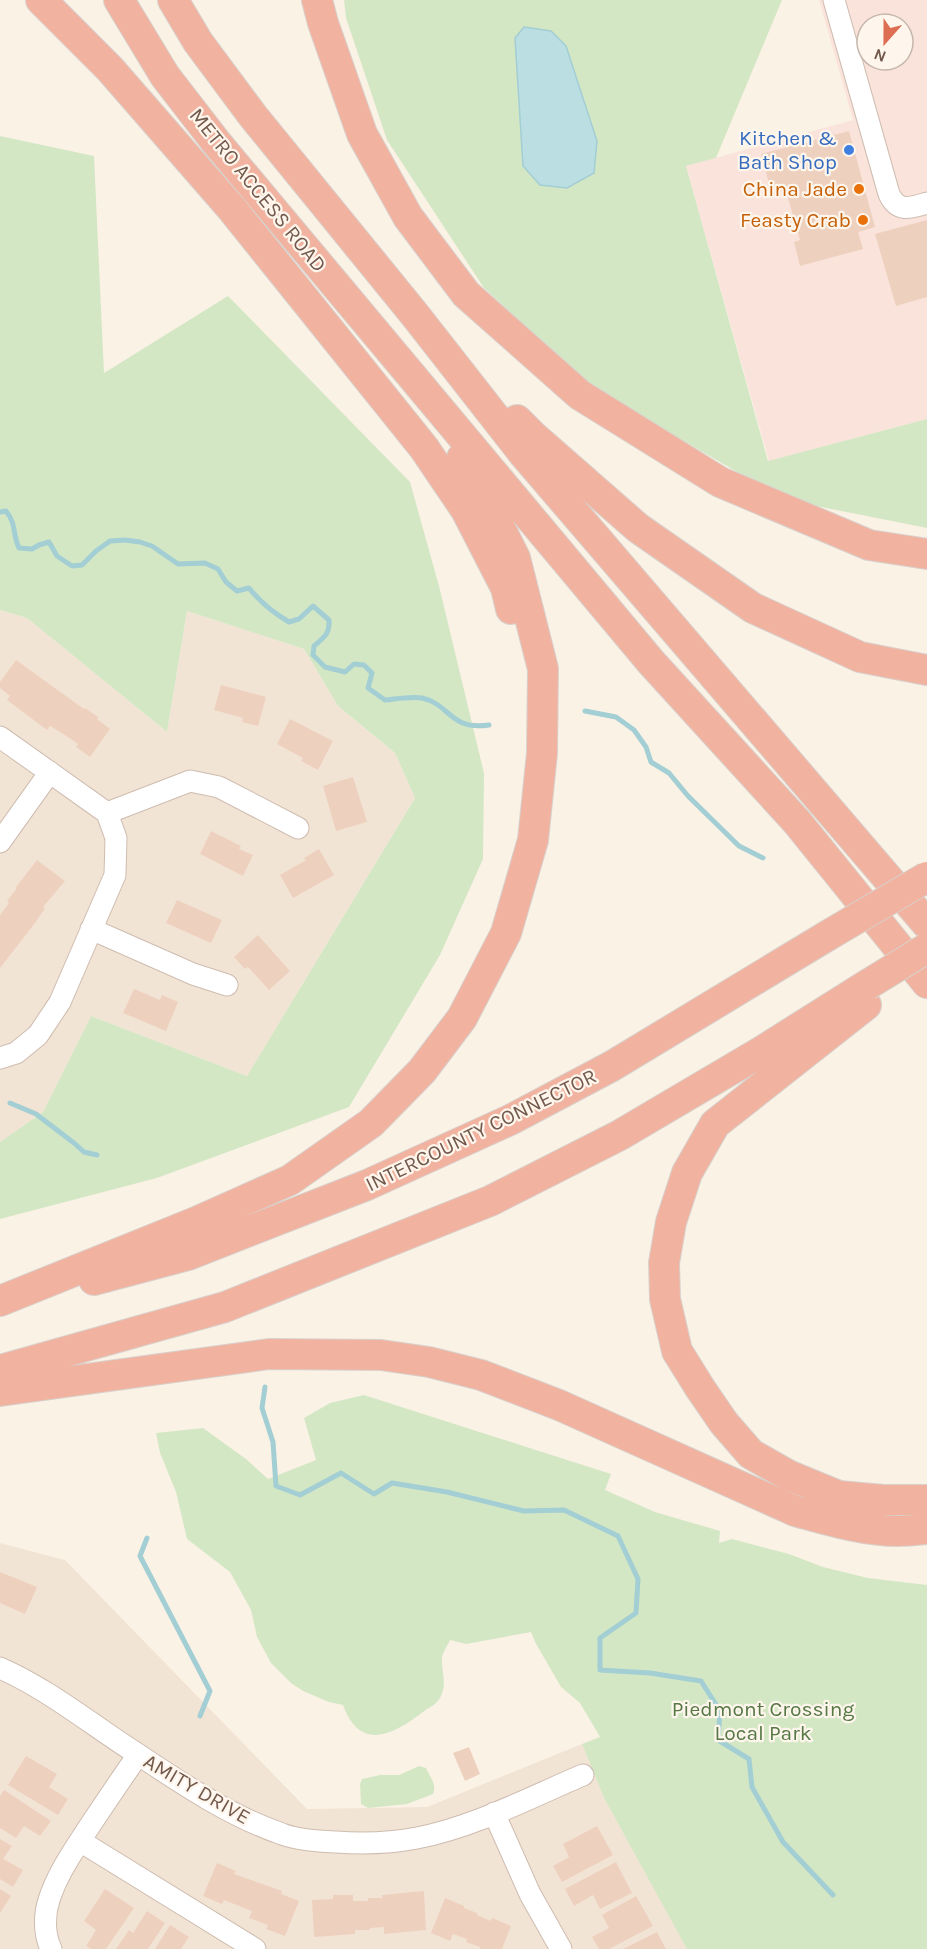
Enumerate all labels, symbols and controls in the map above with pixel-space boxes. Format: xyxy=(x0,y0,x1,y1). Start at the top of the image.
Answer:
north arrow xyxy=(855,12,915,72)
text: N xyxy=(871,45,889,66)
street label: METRO ACCESS ROAD xyxy=(185,103,331,277)
place label: Kitchen & Bath Shop xyxy=(738,126,837,174)
marker: Kitchen & Bath Shop xyxy=(842,143,856,157)
place label: China Jade xyxy=(743,177,847,201)
marker: China Jade xyxy=(852,182,866,196)
place label: Feasty Crab xyxy=(740,208,851,232)
marker: Feasty Crab xyxy=(856,213,870,227)
street label: INTERCOUNTY CONNECTOR xyxy=(362,1064,600,1196)
park label: Piedmont Crossing Local Park xyxy=(672,1697,854,1745)
street label: AMITY DRIVE xyxy=(139,1749,255,1829)

